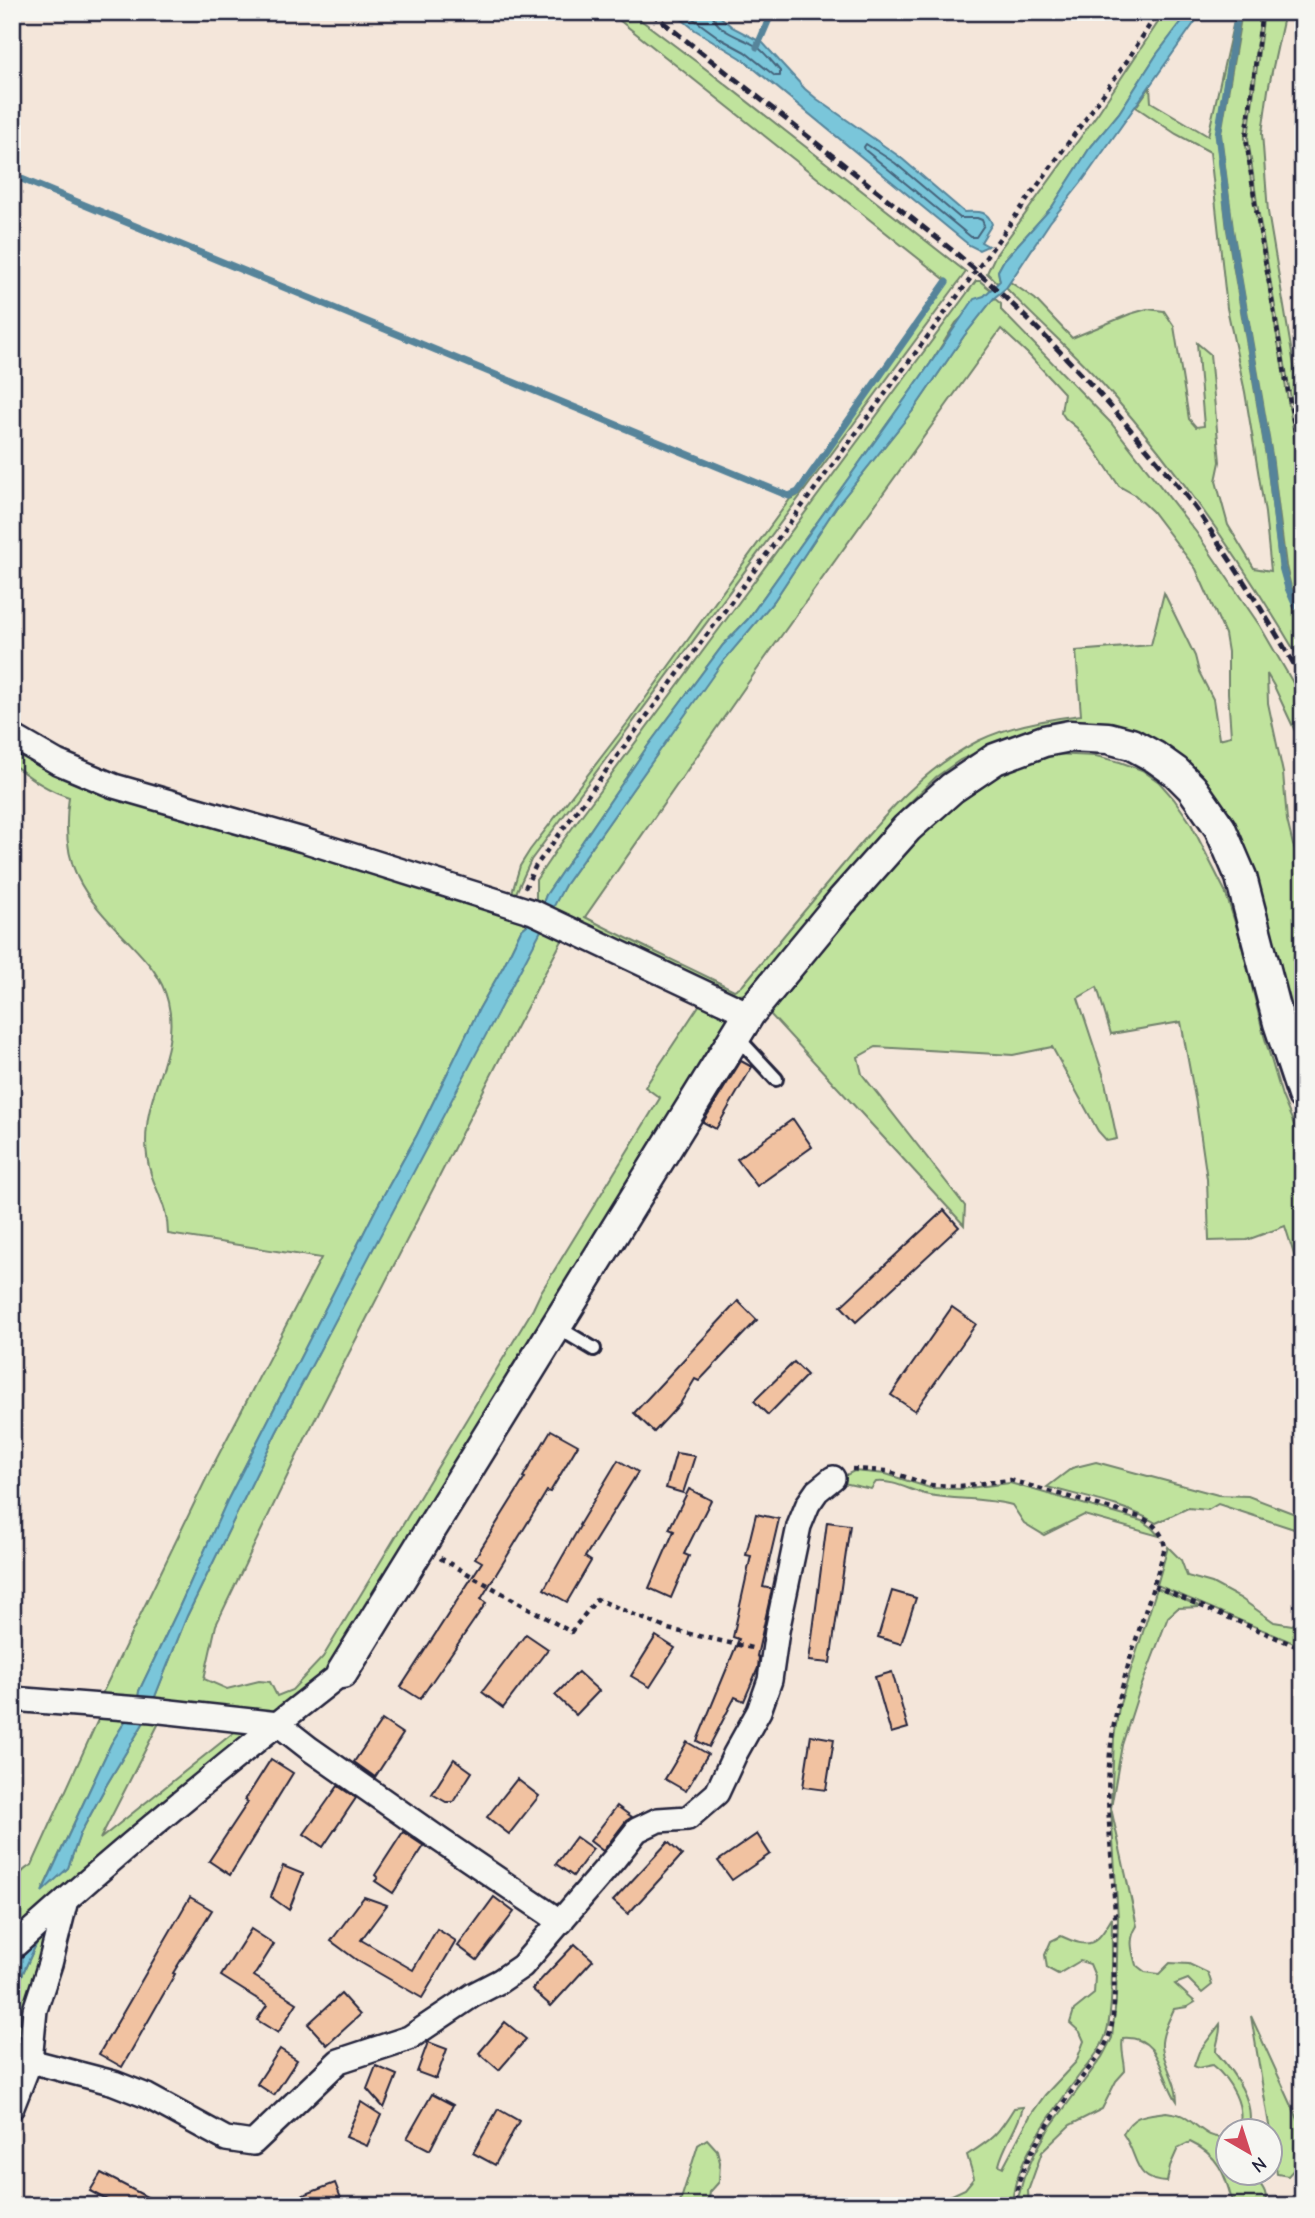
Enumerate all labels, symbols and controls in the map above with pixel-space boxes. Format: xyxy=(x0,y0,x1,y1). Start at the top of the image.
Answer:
north arrow xyxy=(1214,2116,1284,2186)
text: N xyxy=(1247,2152,1271,2177)

